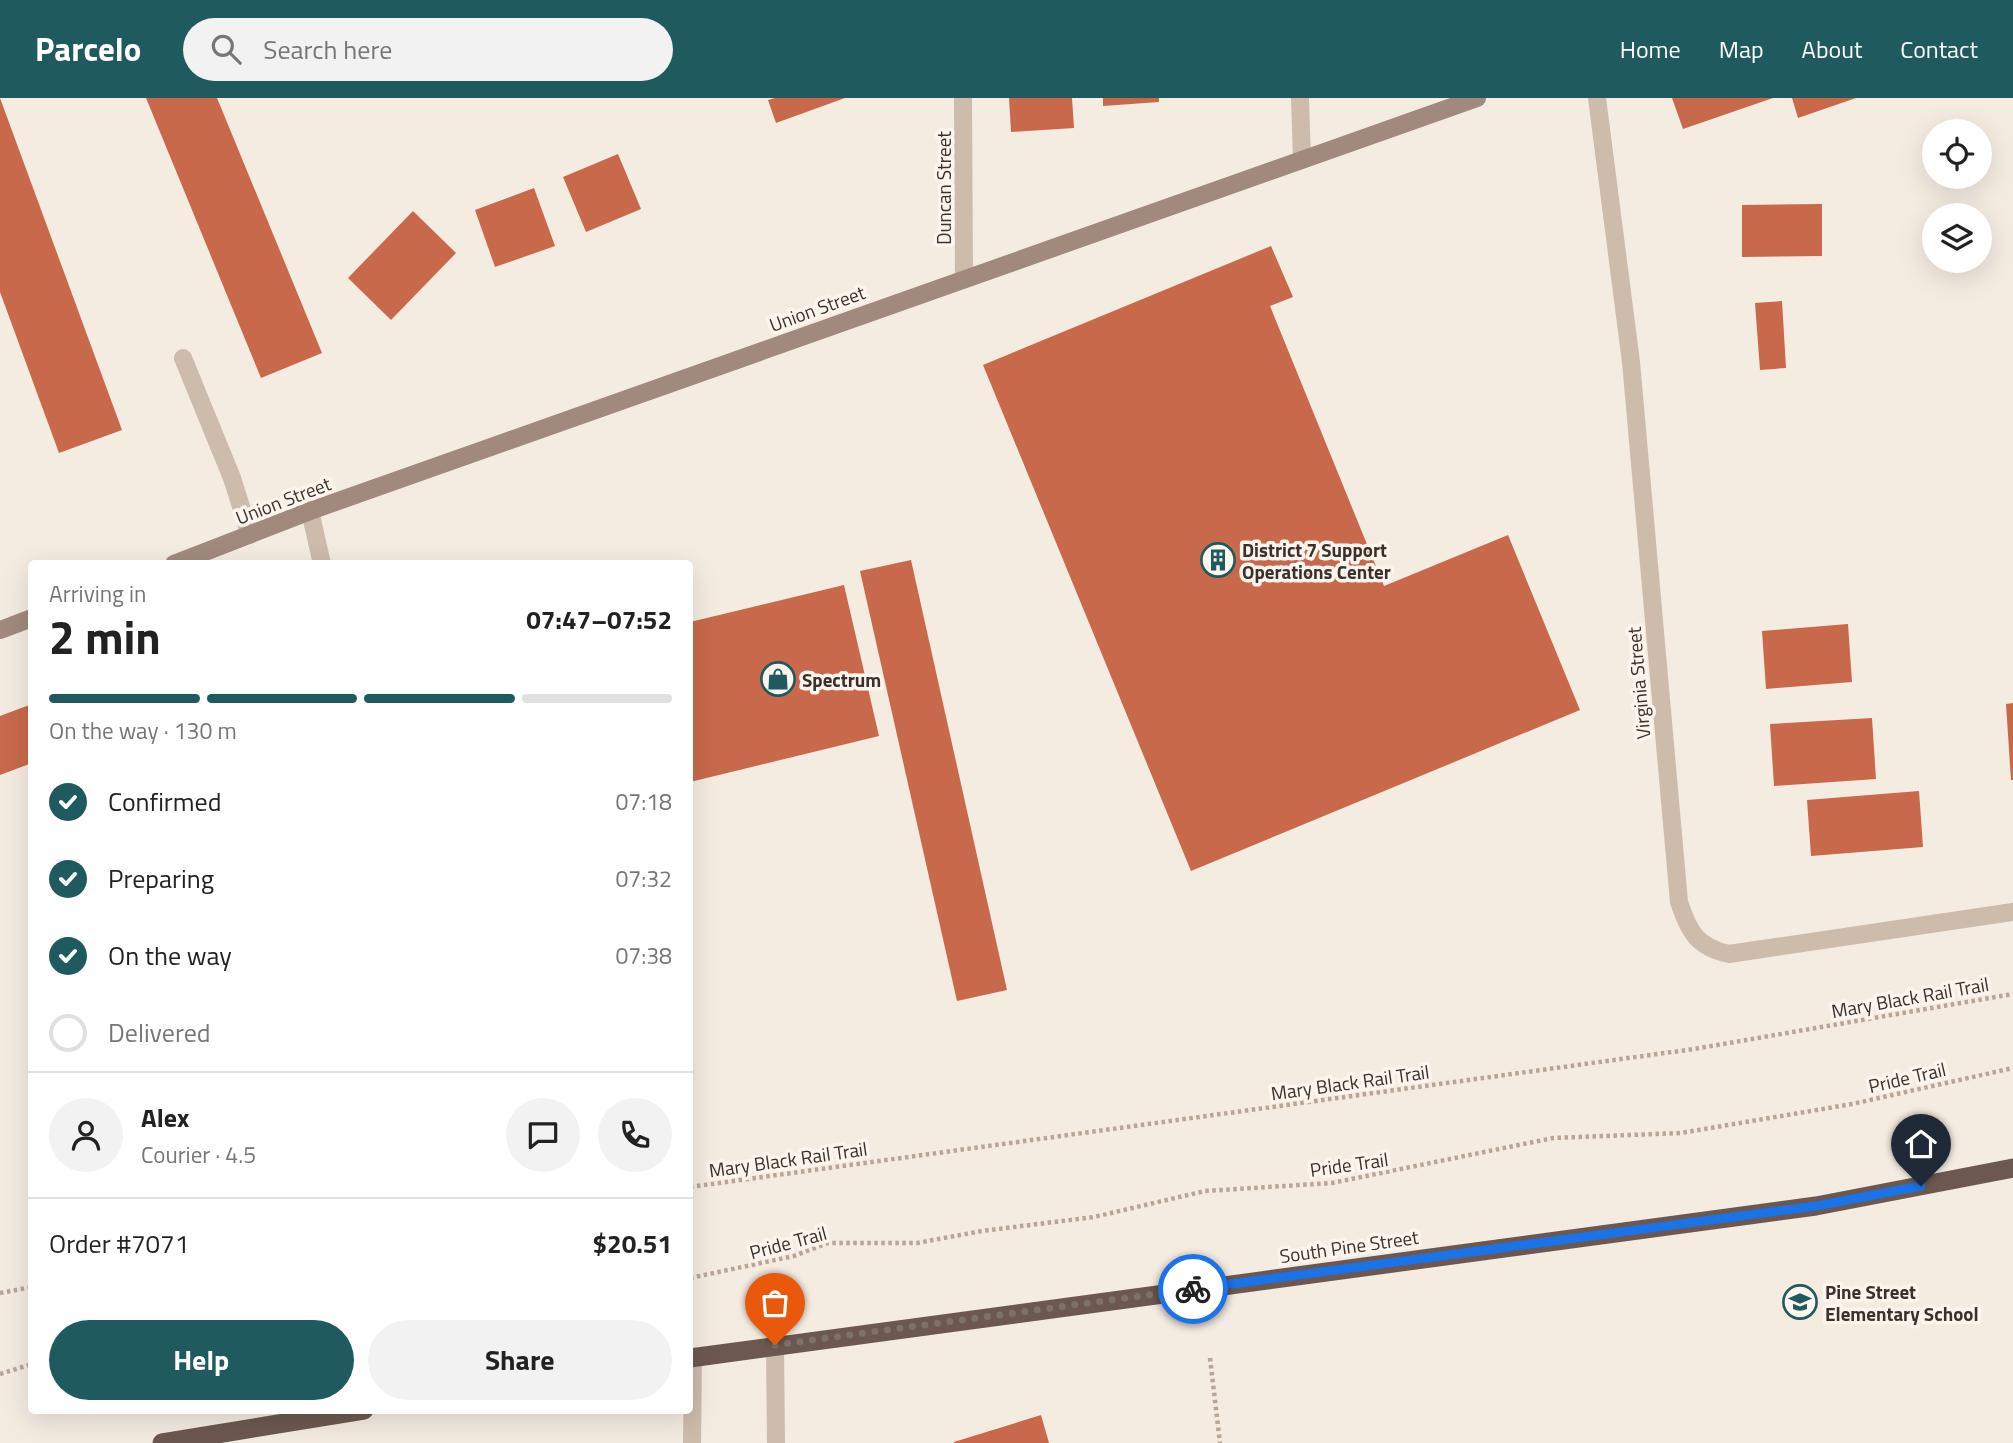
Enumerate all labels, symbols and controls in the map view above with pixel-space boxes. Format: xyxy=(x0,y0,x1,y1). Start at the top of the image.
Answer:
search box xyxy=(183,18,673,81)
text: Parcelo xyxy=(35,24,141,74)
icon: search xyxy=(207,30,245,68)
text: Search here xyxy=(263,30,392,69)
text: Home xyxy=(1620,31,1681,67)
text: Map xyxy=(1719,31,1764,67)
text: About xyxy=(1802,31,1862,67)
text: Contact xyxy=(1900,31,1978,67)
map controls xyxy=(1922,119,1992,273)
button: locate xyxy=(1922,119,1992,189)
street label: Duncan Street xyxy=(929,131,958,245)
button: layers xyxy=(1922,203,1992,273)
street label: Union Street xyxy=(765,277,869,339)
street label: Union Street xyxy=(231,468,335,531)
place label: District 7 Support Operations Center xyxy=(1242,535,1391,586)
building icon: District 7 Support Operations Center xyxy=(1199,541,1237,579)
text: Arriving in xyxy=(49,576,146,611)
text: 07:47–07:52 xyxy=(526,600,672,639)
text: 2 min xyxy=(49,602,161,672)
street label: Virginia Street xyxy=(1619,625,1657,740)
shop icon: Spectrum xyxy=(759,660,797,698)
place label: Spectrum xyxy=(802,665,881,694)
text: On the way · 130 m xyxy=(49,713,237,748)
text: Confirmed xyxy=(108,782,222,821)
icon: check xyxy=(49,783,87,821)
text: 07:18 xyxy=(615,784,672,819)
text: Preparing xyxy=(108,859,214,898)
icon: check xyxy=(49,860,87,898)
text: 07:32 xyxy=(615,861,672,896)
text: On the way xyxy=(108,936,232,975)
icon: check xyxy=(49,937,87,975)
text: 07:38 xyxy=(615,938,672,973)
street label: Mary Black Rail Trail xyxy=(1829,969,1991,1025)
text: Delivered xyxy=(108,1013,211,1052)
street label: Pride Trail xyxy=(1865,1054,1949,1100)
street label: Mary Black Rail Trail xyxy=(1269,1057,1431,1107)
button: person xyxy=(49,1098,123,1172)
text: Alex xyxy=(141,1098,189,1137)
button: chat xyxy=(506,1098,580,1172)
button: phone xyxy=(598,1098,672,1172)
pin xyxy=(1891,1114,1951,1186)
icon: home xyxy=(1902,1125,1940,1163)
street label: Mary Black Rail Trail xyxy=(707,1134,869,1184)
text: Courier · 4.5 xyxy=(141,1137,256,1172)
street label: Pride Trail xyxy=(1308,1144,1390,1184)
street label: Pride Trail xyxy=(746,1218,830,1266)
street label: South Pine Street xyxy=(1278,1222,1421,1270)
text: Order #7071 xyxy=(49,1224,189,1263)
text: $20.51 xyxy=(593,1224,672,1263)
courier xyxy=(1158,1254,1228,1324)
icon: bike xyxy=(1174,1270,1212,1308)
pin xyxy=(745,1273,805,1345)
place label: Pine Street Elementary School xyxy=(1825,1277,1979,1328)
school or university icon: Pine Street Elementary School xyxy=(1781,1283,1819,1321)
icon: bag xyxy=(756,1284,794,1322)
button: Help xyxy=(49,1320,354,1400)
button: Share xyxy=(368,1320,672,1400)

